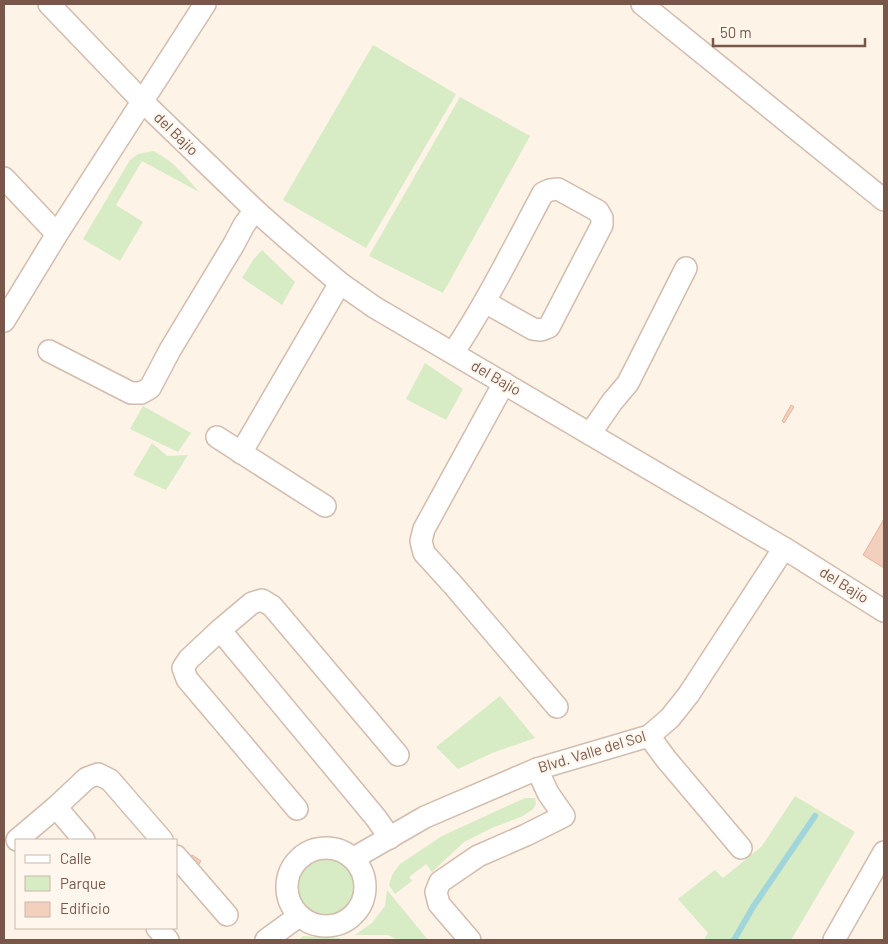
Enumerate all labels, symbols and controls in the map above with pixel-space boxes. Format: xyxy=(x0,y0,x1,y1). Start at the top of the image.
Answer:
scale bar xyxy=(713,15,866,47)
text: 50 m xyxy=(720,23,752,41)
street label: del Bajío xyxy=(151,108,203,159)
street label: del Bajío xyxy=(468,356,525,399)
street label: del Bajío xyxy=(817,562,872,606)
street label: Blvd. Valle del Sol xyxy=(536,726,648,776)
legend xyxy=(15,839,178,929)
text: Calle xyxy=(60,849,92,867)
text: Parque xyxy=(60,874,106,892)
text: Edificio xyxy=(60,899,110,917)

